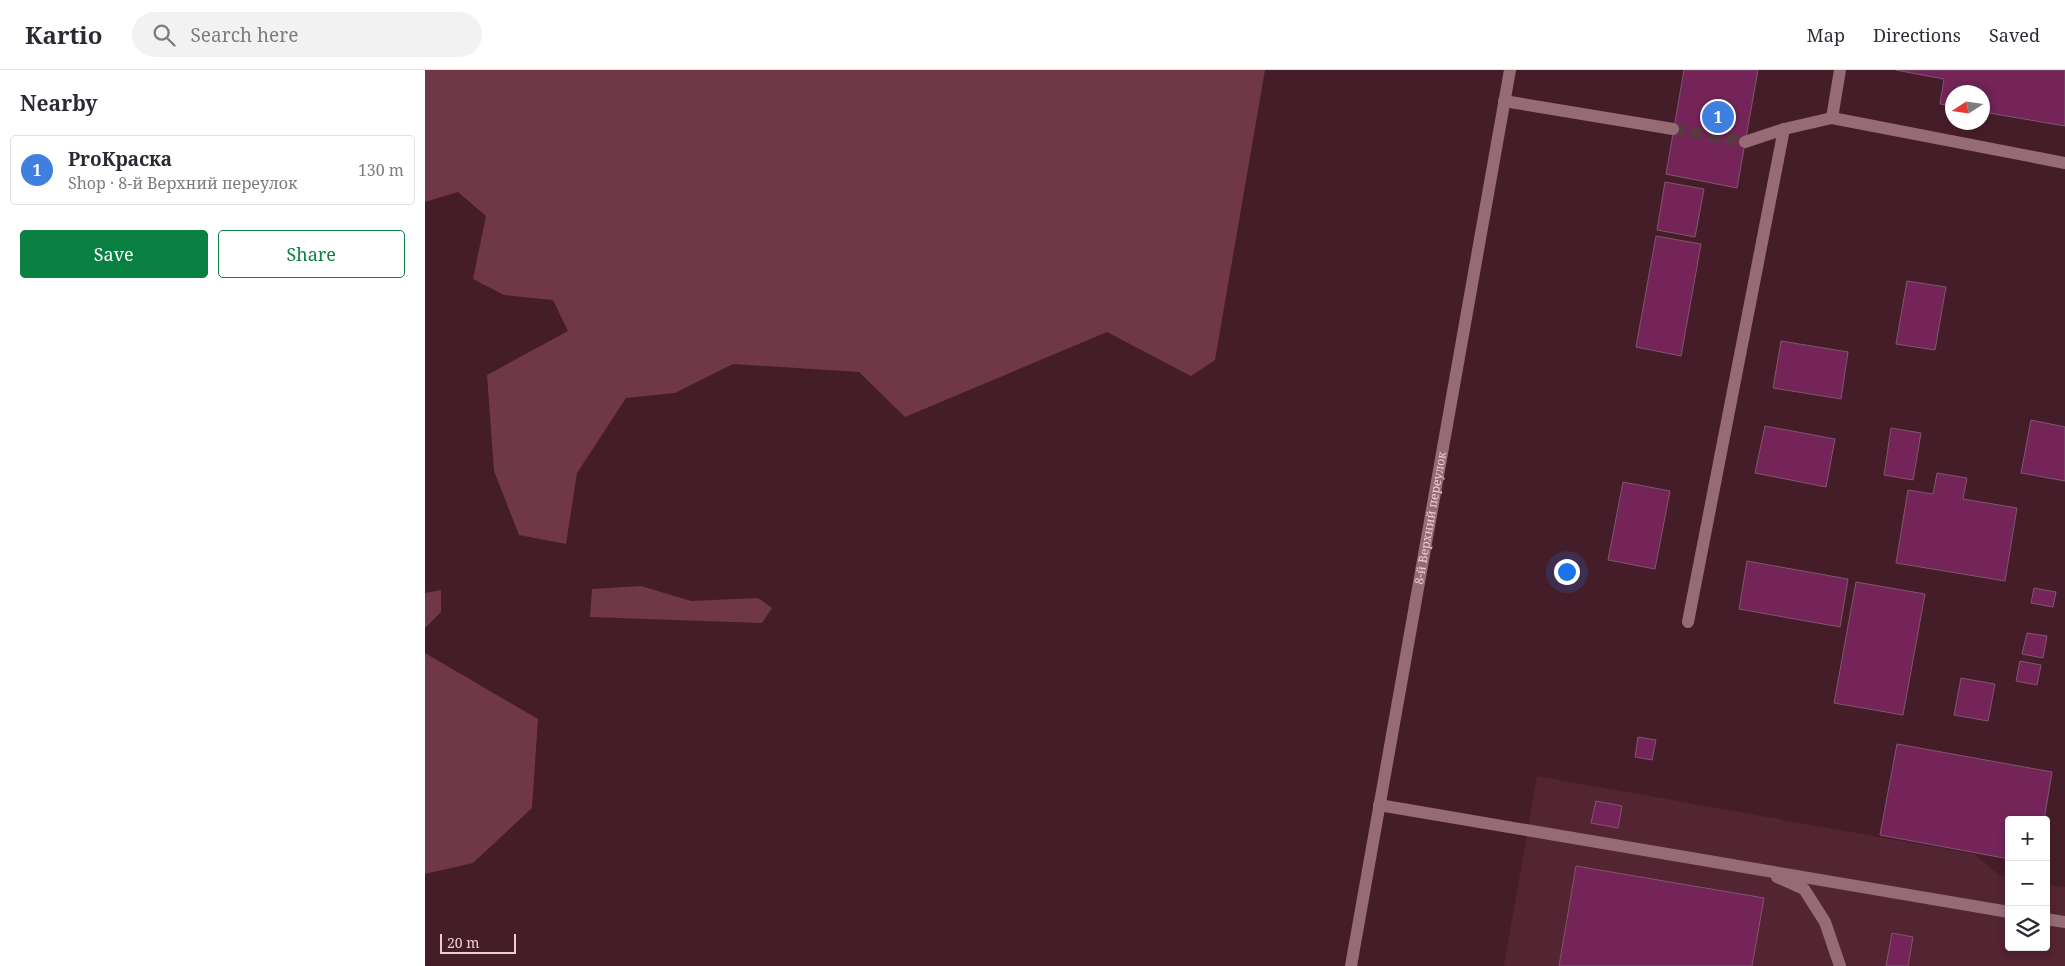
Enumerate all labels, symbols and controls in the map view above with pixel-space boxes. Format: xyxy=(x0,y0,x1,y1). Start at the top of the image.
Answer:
search box xyxy=(132,12,482,57)
text: Kartio xyxy=(25,18,102,51)
icon: search xyxy=(150,21,178,49)
text: Search here xyxy=(190,22,298,48)
text: Map xyxy=(1807,23,1845,47)
text: Directions xyxy=(1873,23,1961,47)
text: Saved xyxy=(1989,23,2040,47)
north arrow xyxy=(1945,85,1990,130)
text: Nearby xyxy=(20,89,98,117)
pin: 1 xyxy=(1702,98,1734,136)
text: ProКраска xyxy=(68,146,172,172)
text: 1 xyxy=(32,159,42,181)
text: 130 m xyxy=(358,159,404,181)
text: Shop · 8-й Верхний переулок xyxy=(68,172,298,194)
button: Save xyxy=(20,230,208,278)
button: Share xyxy=(218,230,405,278)
street label: 8-й Верхний переулок xyxy=(1410,449,1450,586)
your location xyxy=(1554,559,1580,585)
map controls xyxy=(2005,816,2050,951)
button: + xyxy=(2005,816,2050,861)
button: − xyxy=(2005,861,2050,906)
button: layers xyxy=(2005,906,2050,951)
scale bar xyxy=(440,931,516,954)
text: 20 m xyxy=(447,933,480,952)

